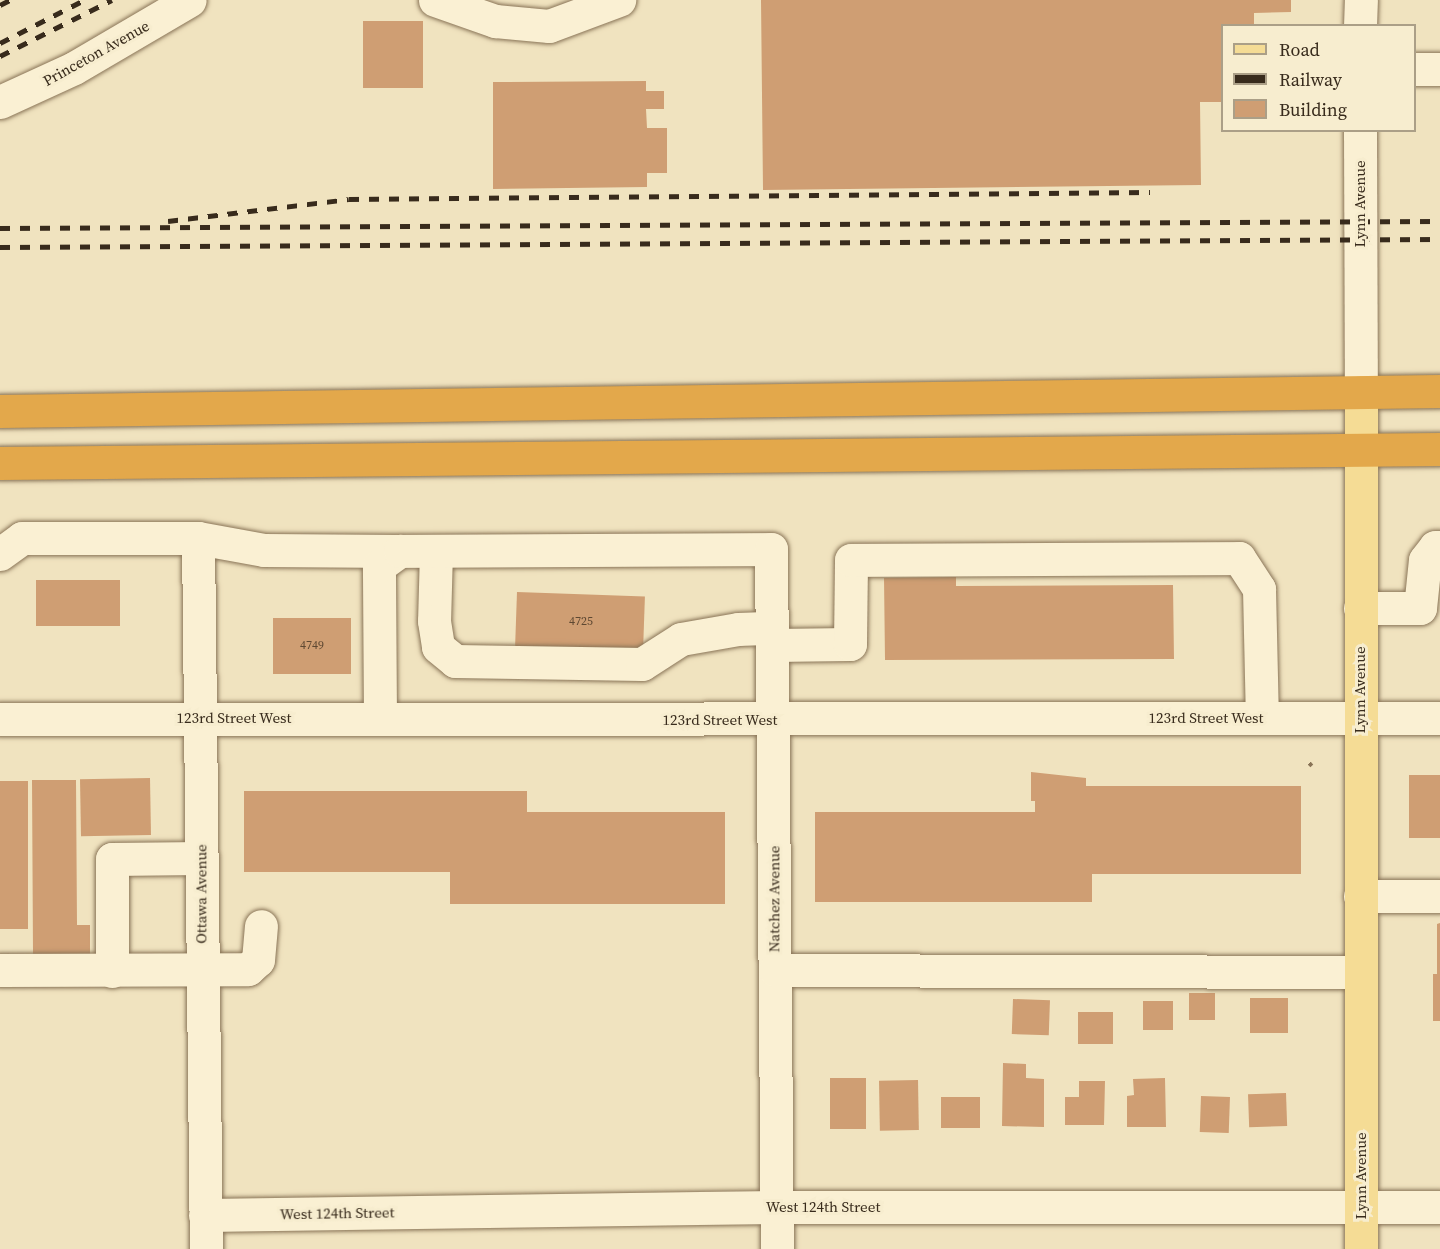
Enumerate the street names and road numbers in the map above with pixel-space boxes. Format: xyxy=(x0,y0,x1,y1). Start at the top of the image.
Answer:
street label: Princeton Avenue xyxy=(40,16,152,90)
street label: Lynn Avenue xyxy=(1351,160,1369,248)
street label: Lynn Avenue xyxy=(1351,646,1369,734)
street label: 123rd Street West xyxy=(176,709,292,727)
street label: 123rd Street West xyxy=(1148,709,1264,727)
street label: 123rd Street West xyxy=(662,711,778,729)
street label: Ottawa Avenue xyxy=(192,844,210,944)
street label: Natchez Avenue xyxy=(765,846,783,952)
street label: Lynn Avenue xyxy=(1352,1132,1370,1220)
street label: West 124th Street xyxy=(766,1198,880,1216)
street label: West 124th Street xyxy=(280,1203,394,1223)

